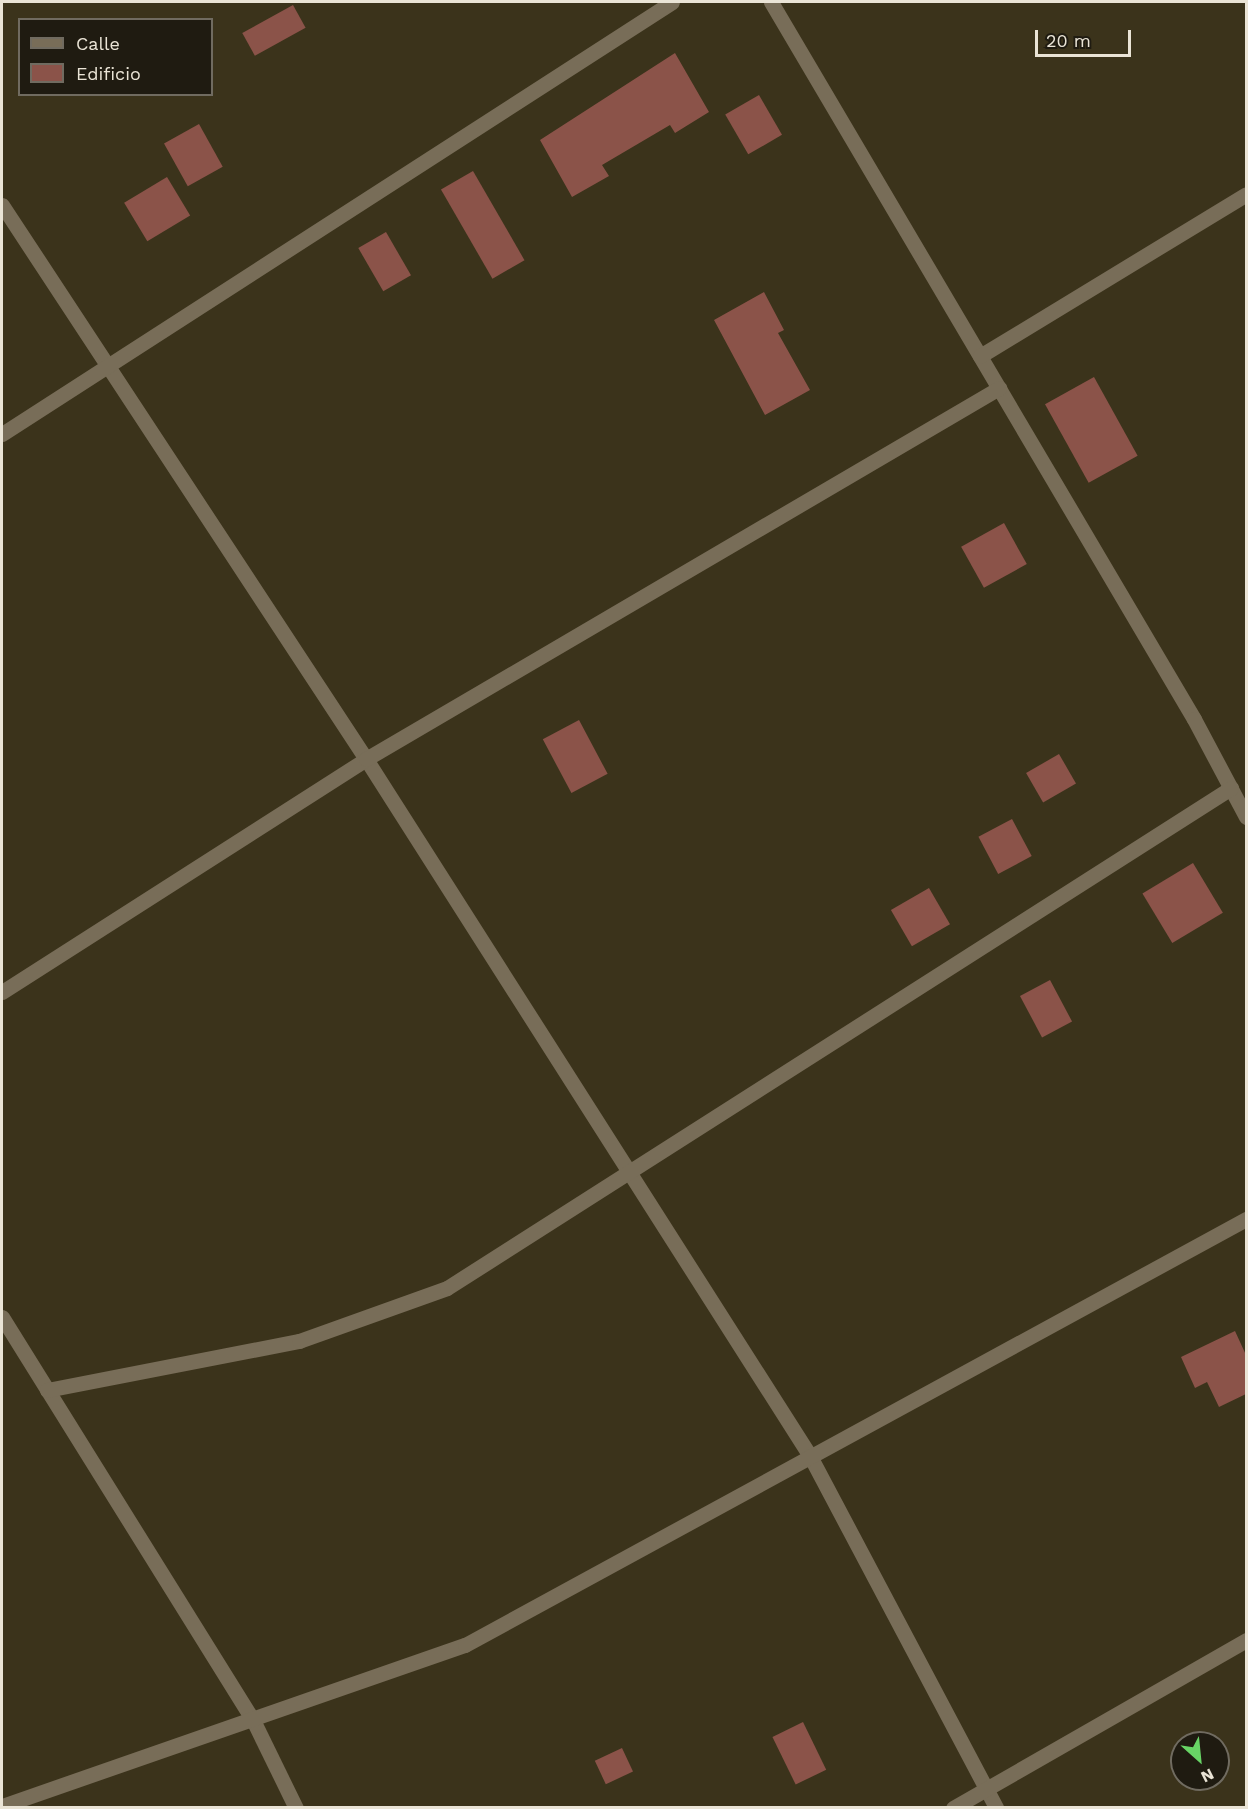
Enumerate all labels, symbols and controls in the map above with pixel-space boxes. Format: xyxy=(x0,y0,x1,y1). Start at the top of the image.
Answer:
legend xyxy=(18,18,213,96)
scale bar xyxy=(1038,18,1134,56)
text: 20 m xyxy=(1046,30,1091,51)
text: Calle xyxy=(76,33,120,54)
text: Edificio xyxy=(76,63,141,84)
north arrow xyxy=(1170,1731,1230,1791)
text: N xyxy=(1198,1765,1217,1787)

